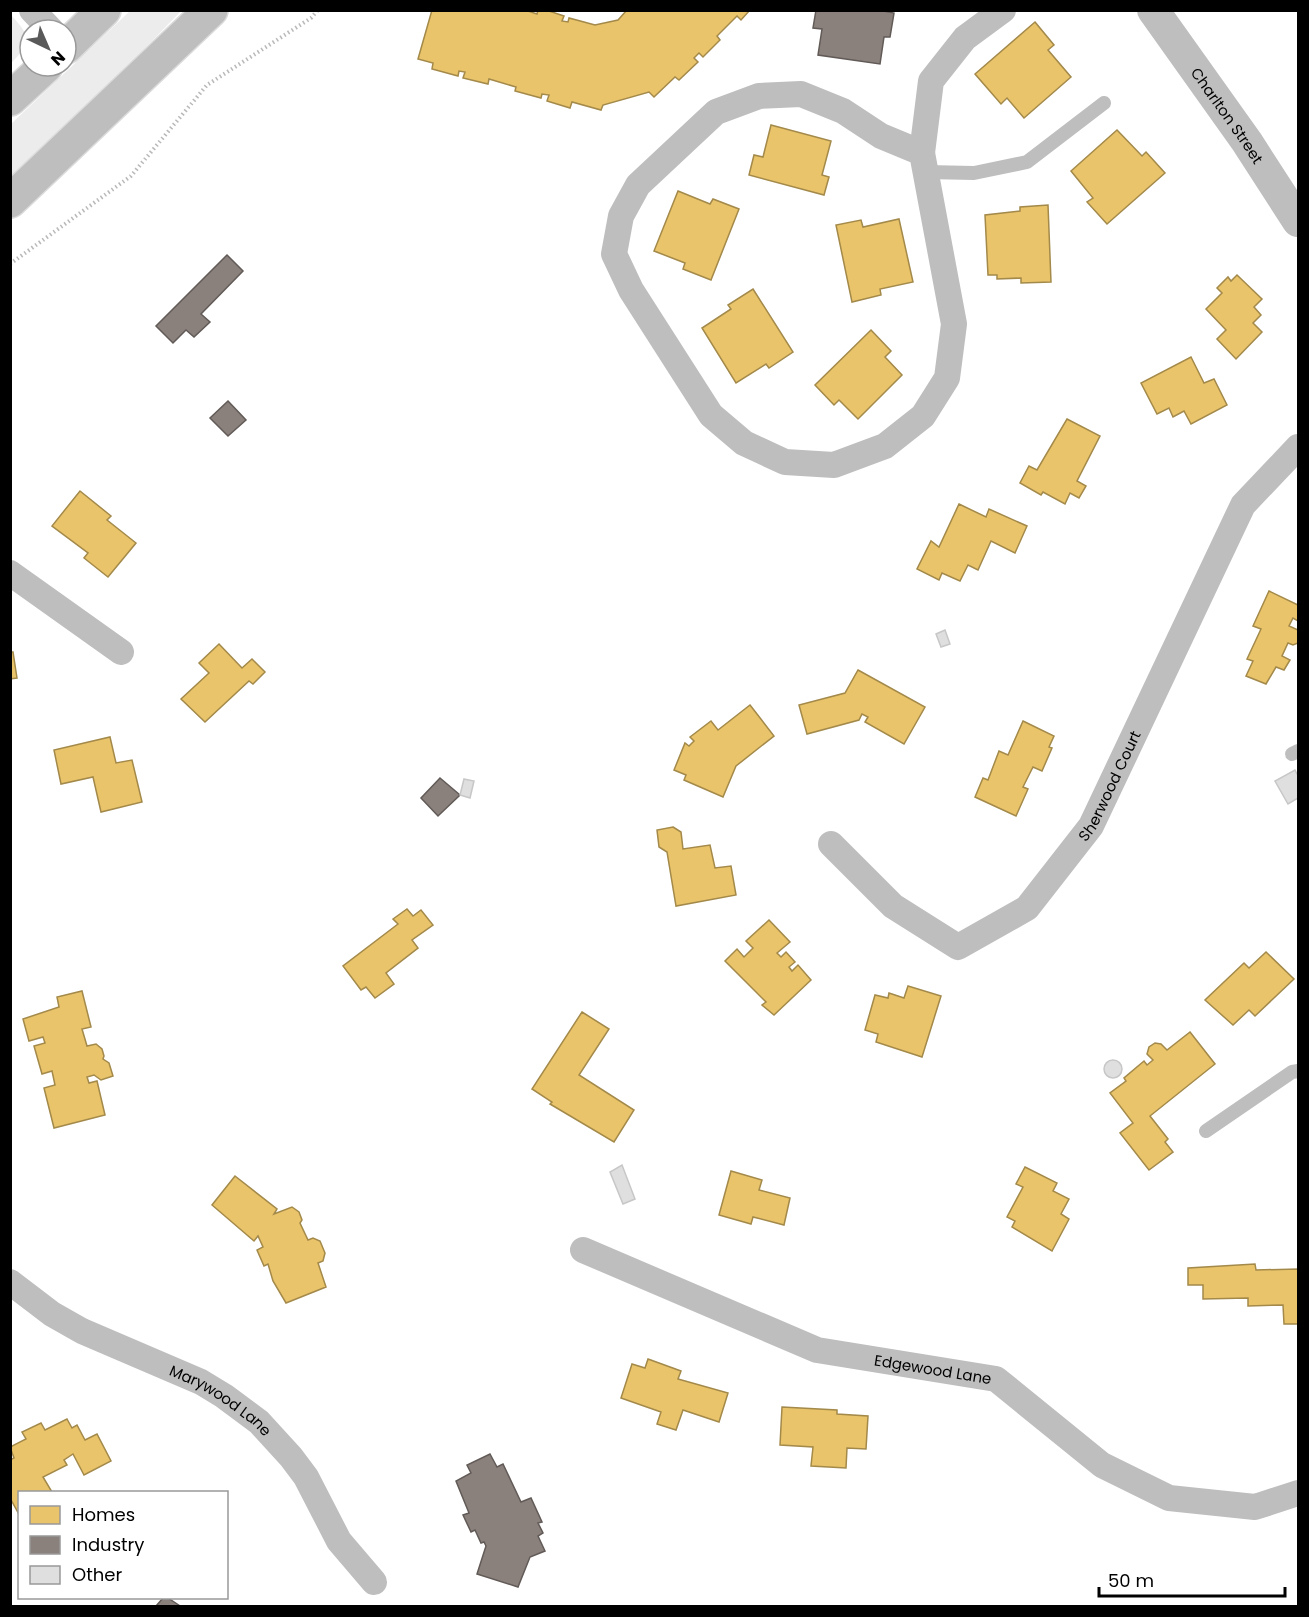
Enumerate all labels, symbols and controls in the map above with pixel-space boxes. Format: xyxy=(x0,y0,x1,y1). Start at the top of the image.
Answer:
north arrow xyxy=(18,18,78,78)
text: N xyxy=(46,46,70,71)
street label: Charlton Street xyxy=(1186,63,1269,168)
street label: Sherwood Court xyxy=(1073,727,1145,845)
street label: Edgewood Lane xyxy=(873,1349,993,1389)
street label: Marywood Lane xyxy=(167,1359,277,1440)
legend xyxy=(18,1491,228,1599)
text: Homes xyxy=(72,1502,135,1527)
text: Industry xyxy=(72,1532,144,1557)
scale bar xyxy=(1099,1560,1285,1598)
text: Other xyxy=(72,1562,122,1587)
text: 50 m xyxy=(1108,1568,1154,1593)

